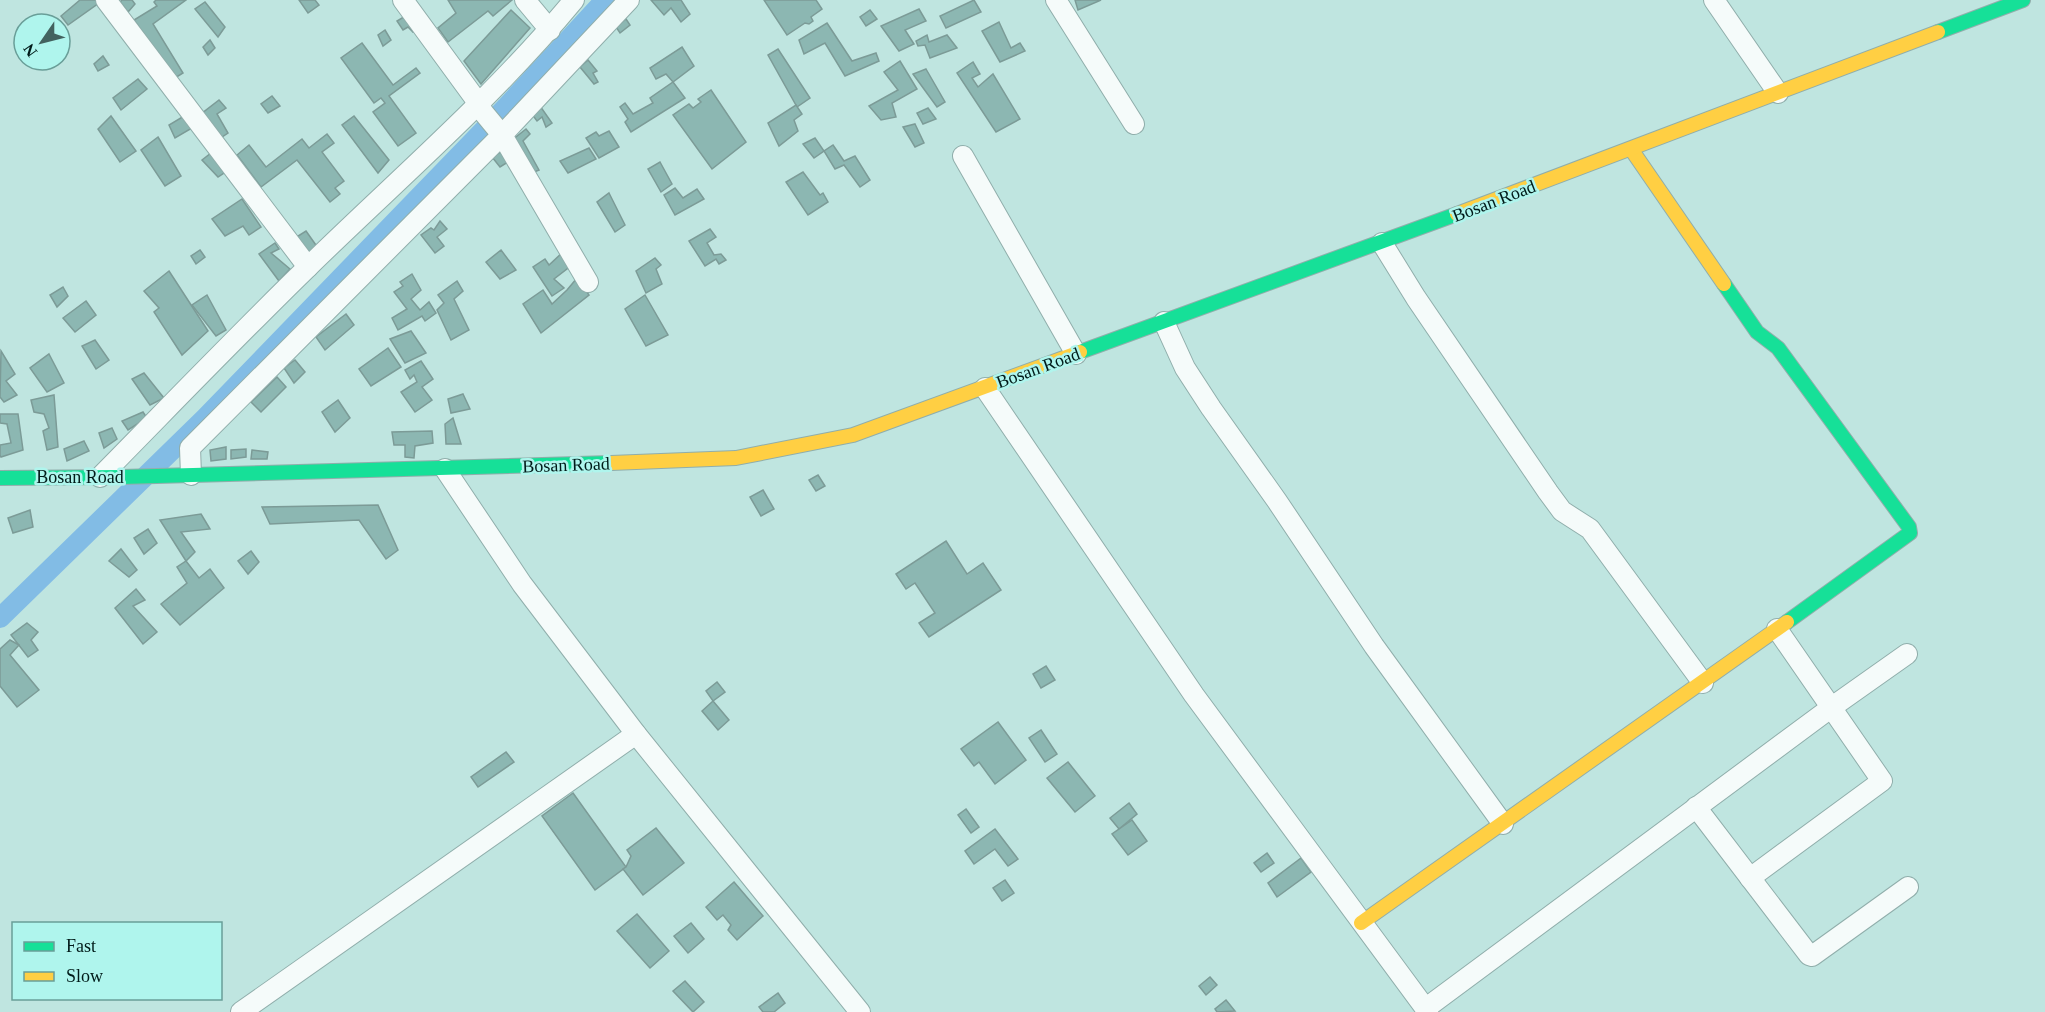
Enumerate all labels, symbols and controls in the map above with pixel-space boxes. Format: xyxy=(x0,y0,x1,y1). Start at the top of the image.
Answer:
north arrow xyxy=(12,12,72,72)
text: N xyxy=(20,40,40,60)
street label: Bosan Road xyxy=(1450,176,1538,226)
street label: Bosan Road xyxy=(993,344,1083,392)
street label: Bosan Road xyxy=(522,453,610,477)
street label: Bosan Road xyxy=(36,467,124,487)
legend xyxy=(12,922,222,1000)
text: Fast xyxy=(66,936,96,956)
text: Slow xyxy=(66,966,103,986)

